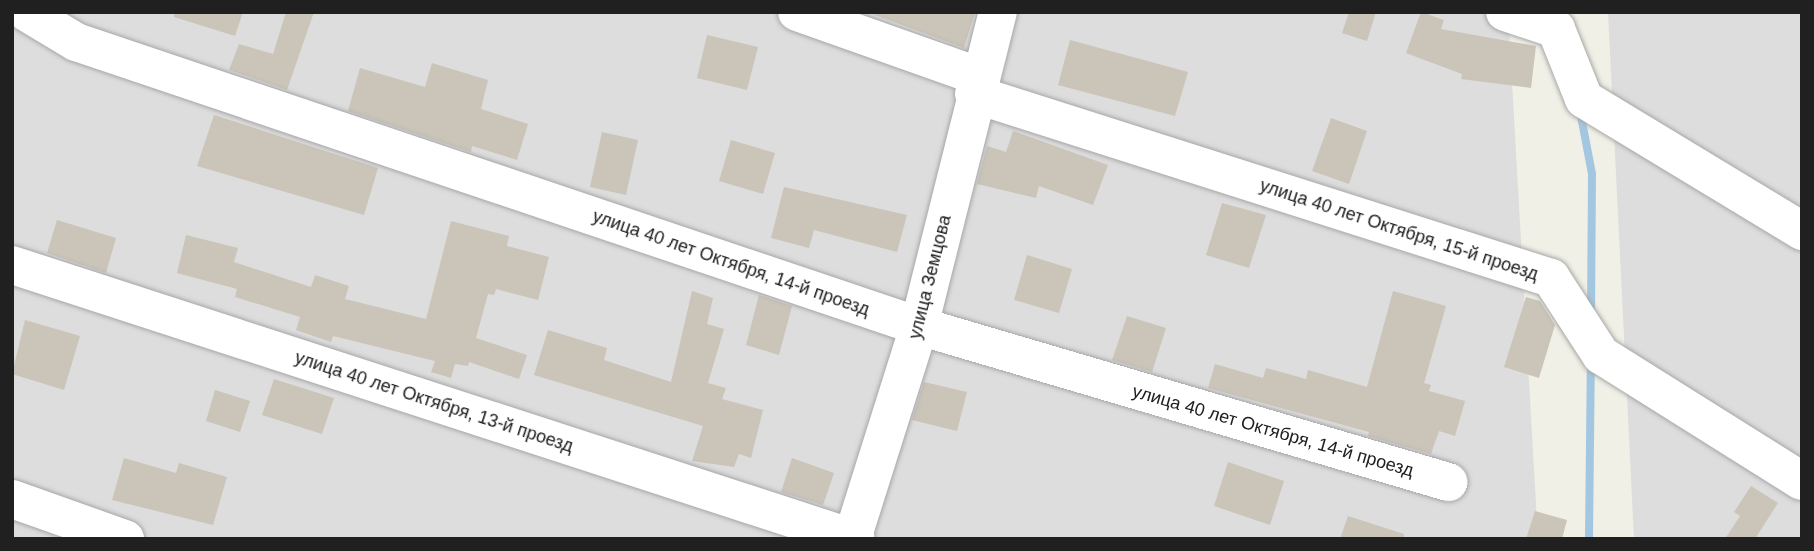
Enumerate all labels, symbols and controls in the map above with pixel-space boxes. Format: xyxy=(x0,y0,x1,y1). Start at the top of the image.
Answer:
street label: улица 40 лет Октября, 15-й проезд xyxy=(1257,175,1541,285)
street label: улица 40 лет Октября, 14-й проезд xyxy=(590,205,872,321)
street label: улица Земцова xyxy=(904,213,956,341)
street label: улица 40 лет Октября, 13-й проезд xyxy=(292,347,576,457)
street label: улица 40 лет Октября, 14-й проезд xyxy=(1130,380,1416,482)

